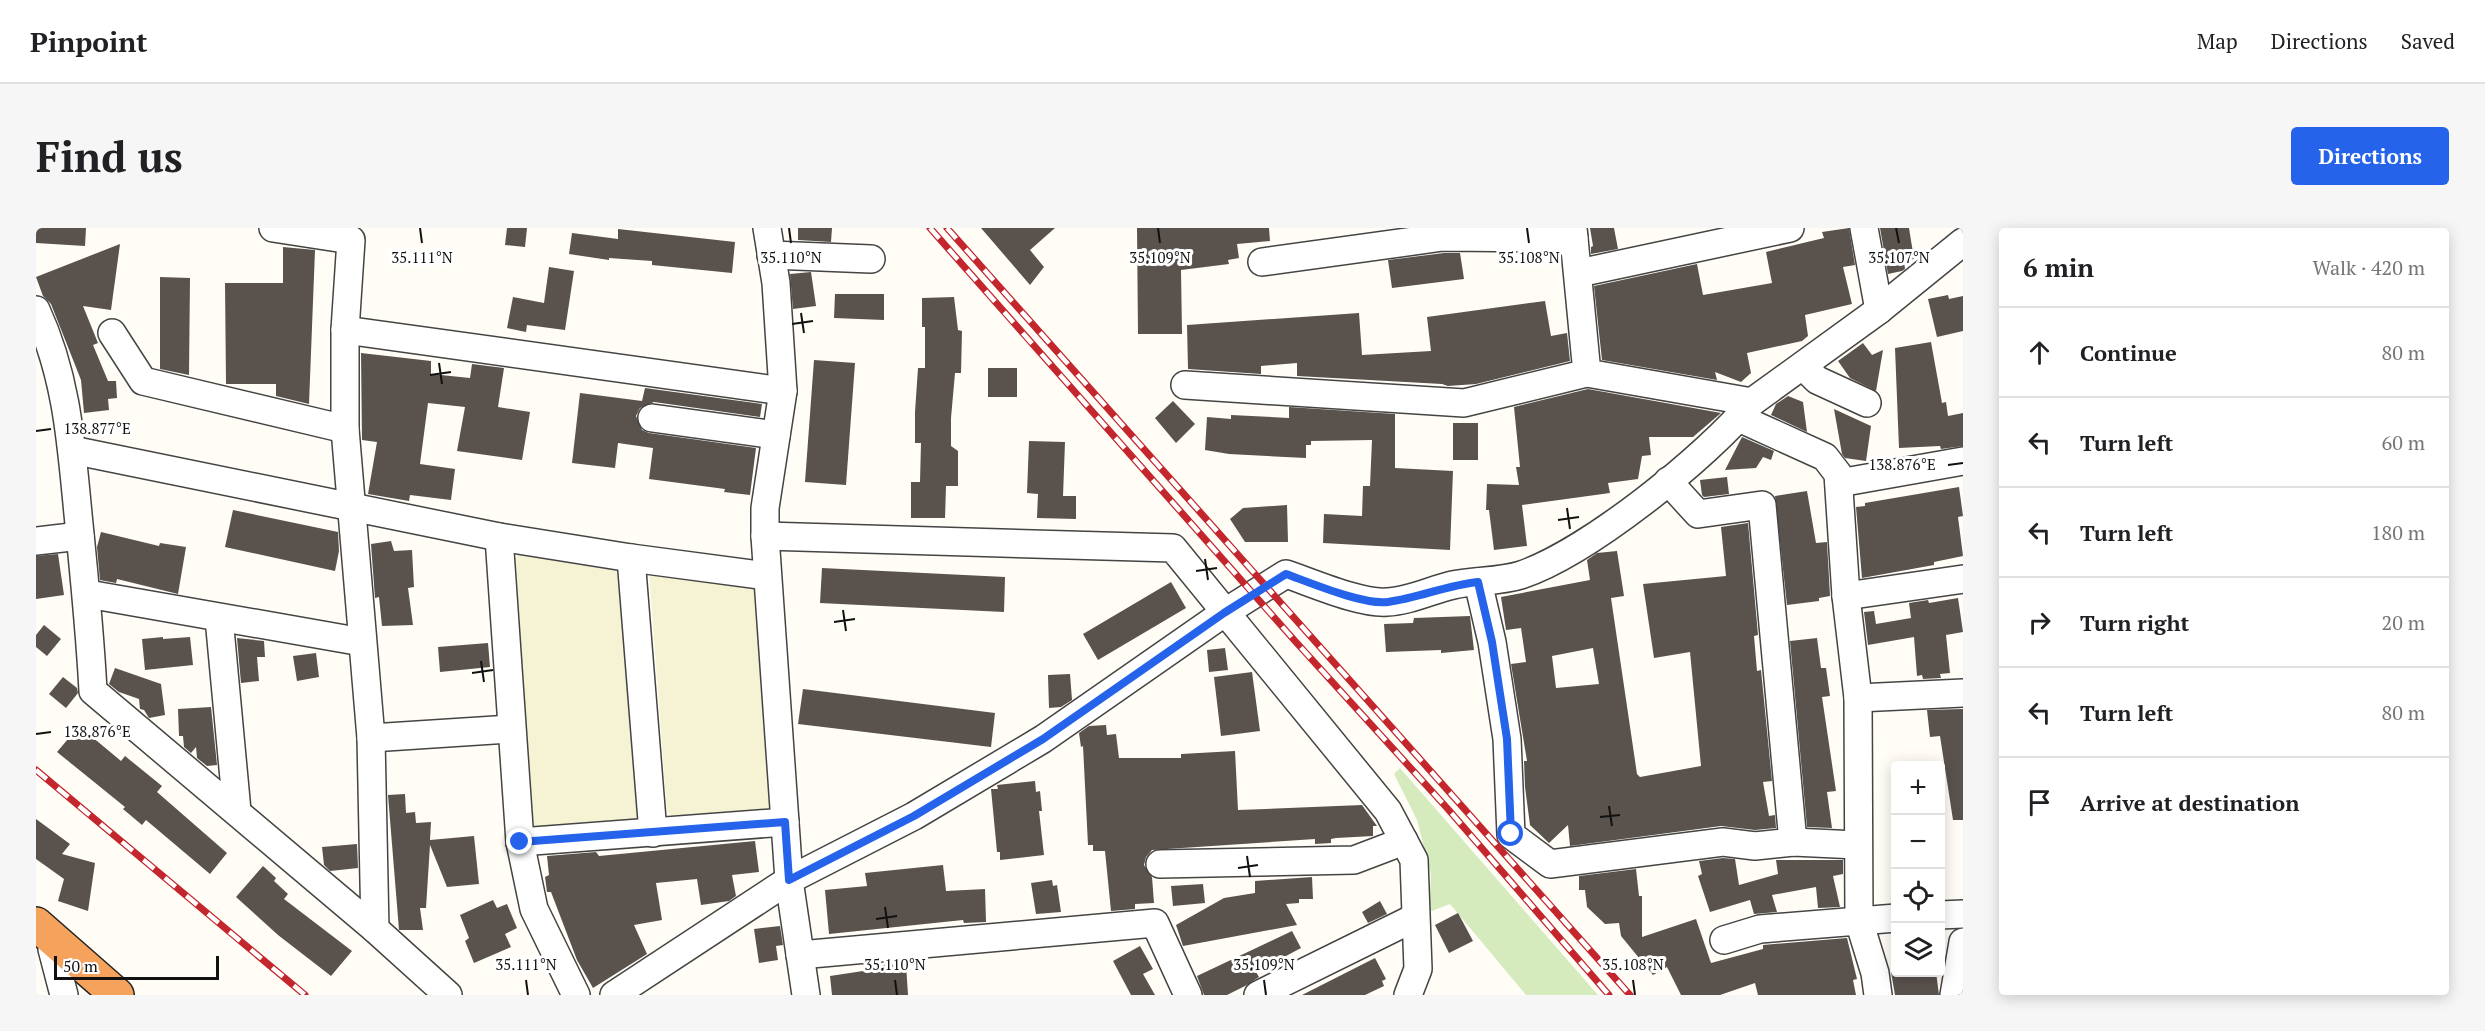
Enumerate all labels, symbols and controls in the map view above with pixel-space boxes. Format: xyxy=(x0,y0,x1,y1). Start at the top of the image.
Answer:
text: Pinpoint xyxy=(30,23,147,60)
text: Map xyxy=(2197,27,2238,55)
text: Directions xyxy=(2271,27,2368,55)
text: Saved xyxy=(2401,27,2455,55)
button: Directions xyxy=(2291,127,2449,185)
text: Find us xyxy=(36,128,183,184)
text: 35.111°N xyxy=(391,247,453,267)
text: 35.110°N xyxy=(760,247,822,267)
text: 35.109°N xyxy=(1129,247,1191,267)
text: 35.108°N xyxy=(1498,247,1560,267)
text: 35.107°N xyxy=(1868,247,1930,267)
text: 6 min xyxy=(2023,250,2094,284)
text: Walk · 420 m xyxy=(2313,254,2425,281)
icon: ahead xyxy=(2023,336,2056,369)
text: Continue xyxy=(2080,338,2177,367)
text: 80 m xyxy=(2382,339,2425,366)
text: 138.877°E xyxy=(63,418,131,438)
icon: left xyxy=(2023,426,2056,459)
text: Turn left xyxy=(2080,428,2173,457)
text: 60 m xyxy=(2382,429,2425,456)
text: 138.876°E xyxy=(1868,454,1936,474)
icon: left xyxy=(2023,516,2056,549)
text: Turn left xyxy=(2080,518,2173,547)
text: 180 m xyxy=(2371,519,2425,546)
icon: right xyxy=(2023,606,2056,639)
text: Turn right xyxy=(2080,608,2189,637)
text: 20 m xyxy=(2382,609,2425,636)
icon: left xyxy=(2023,696,2056,729)
text: Turn left xyxy=(2080,698,2173,727)
text: 80 m xyxy=(2382,699,2425,726)
text: 138.876°E xyxy=(63,721,131,741)
map controls xyxy=(1891,761,1945,977)
button: + xyxy=(1891,761,1945,815)
icon: arrive xyxy=(2023,786,2056,819)
text: Arrive at destination xyxy=(2080,788,2299,817)
button: − xyxy=(1891,815,1945,869)
route start xyxy=(1497,820,1523,846)
route end xyxy=(506,828,532,854)
button: locate xyxy=(1891,869,1945,923)
button: layers xyxy=(1891,923,1945,977)
scale bar xyxy=(54,953,219,980)
text: 35.111°N xyxy=(495,954,557,974)
text: 35.110°N xyxy=(864,954,926,974)
text: 35.109°N xyxy=(1233,954,1295,974)
text: 35.108°N xyxy=(1602,954,1664,974)
text: 50 m xyxy=(63,955,98,977)

